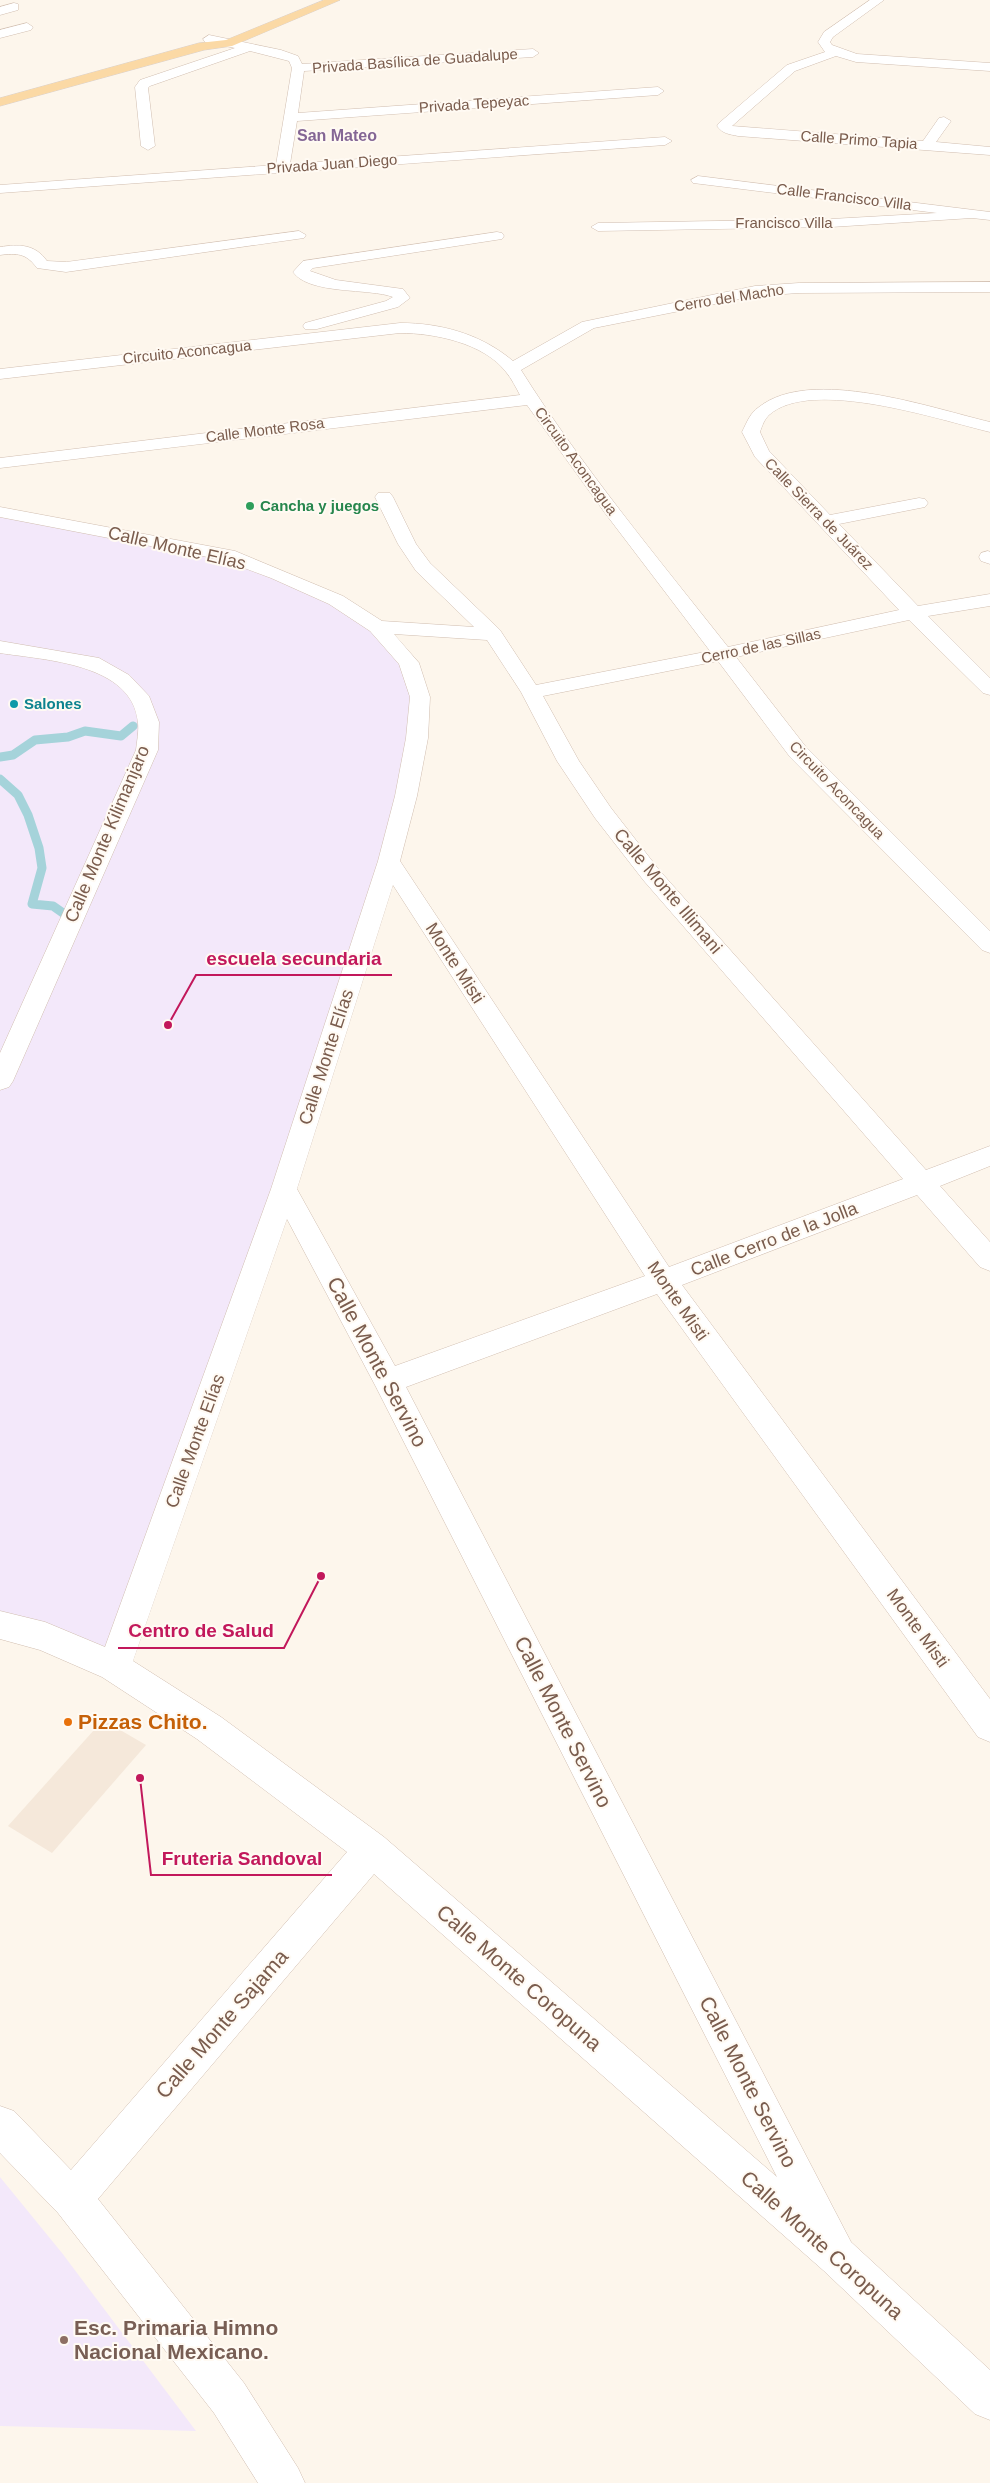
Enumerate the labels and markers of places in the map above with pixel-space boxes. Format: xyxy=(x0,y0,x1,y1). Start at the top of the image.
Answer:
place label: Cancha y juegos xyxy=(260,497,379,514)
marker: Cancha y juegos xyxy=(244,500,256,512)
place label: Salones xyxy=(24,695,82,712)
marker: Salones xyxy=(8,698,20,710)
callout: escuela secundaria xyxy=(196,941,392,975)
callout: Centro de Salud xyxy=(118,1614,284,1648)
place label: Pizzas Chito. xyxy=(78,1710,208,1733)
marker: Pizzas Chito. xyxy=(62,1716,74,1728)
callout: Fruteria Sandoval xyxy=(151,1841,332,1875)
place label: Esc. Primaria Himno Nacional Mexicano. xyxy=(74,2316,278,2363)
marker: Esc. Primaria Himno Nacional Mexicano. xyxy=(58,2334,70,2346)

